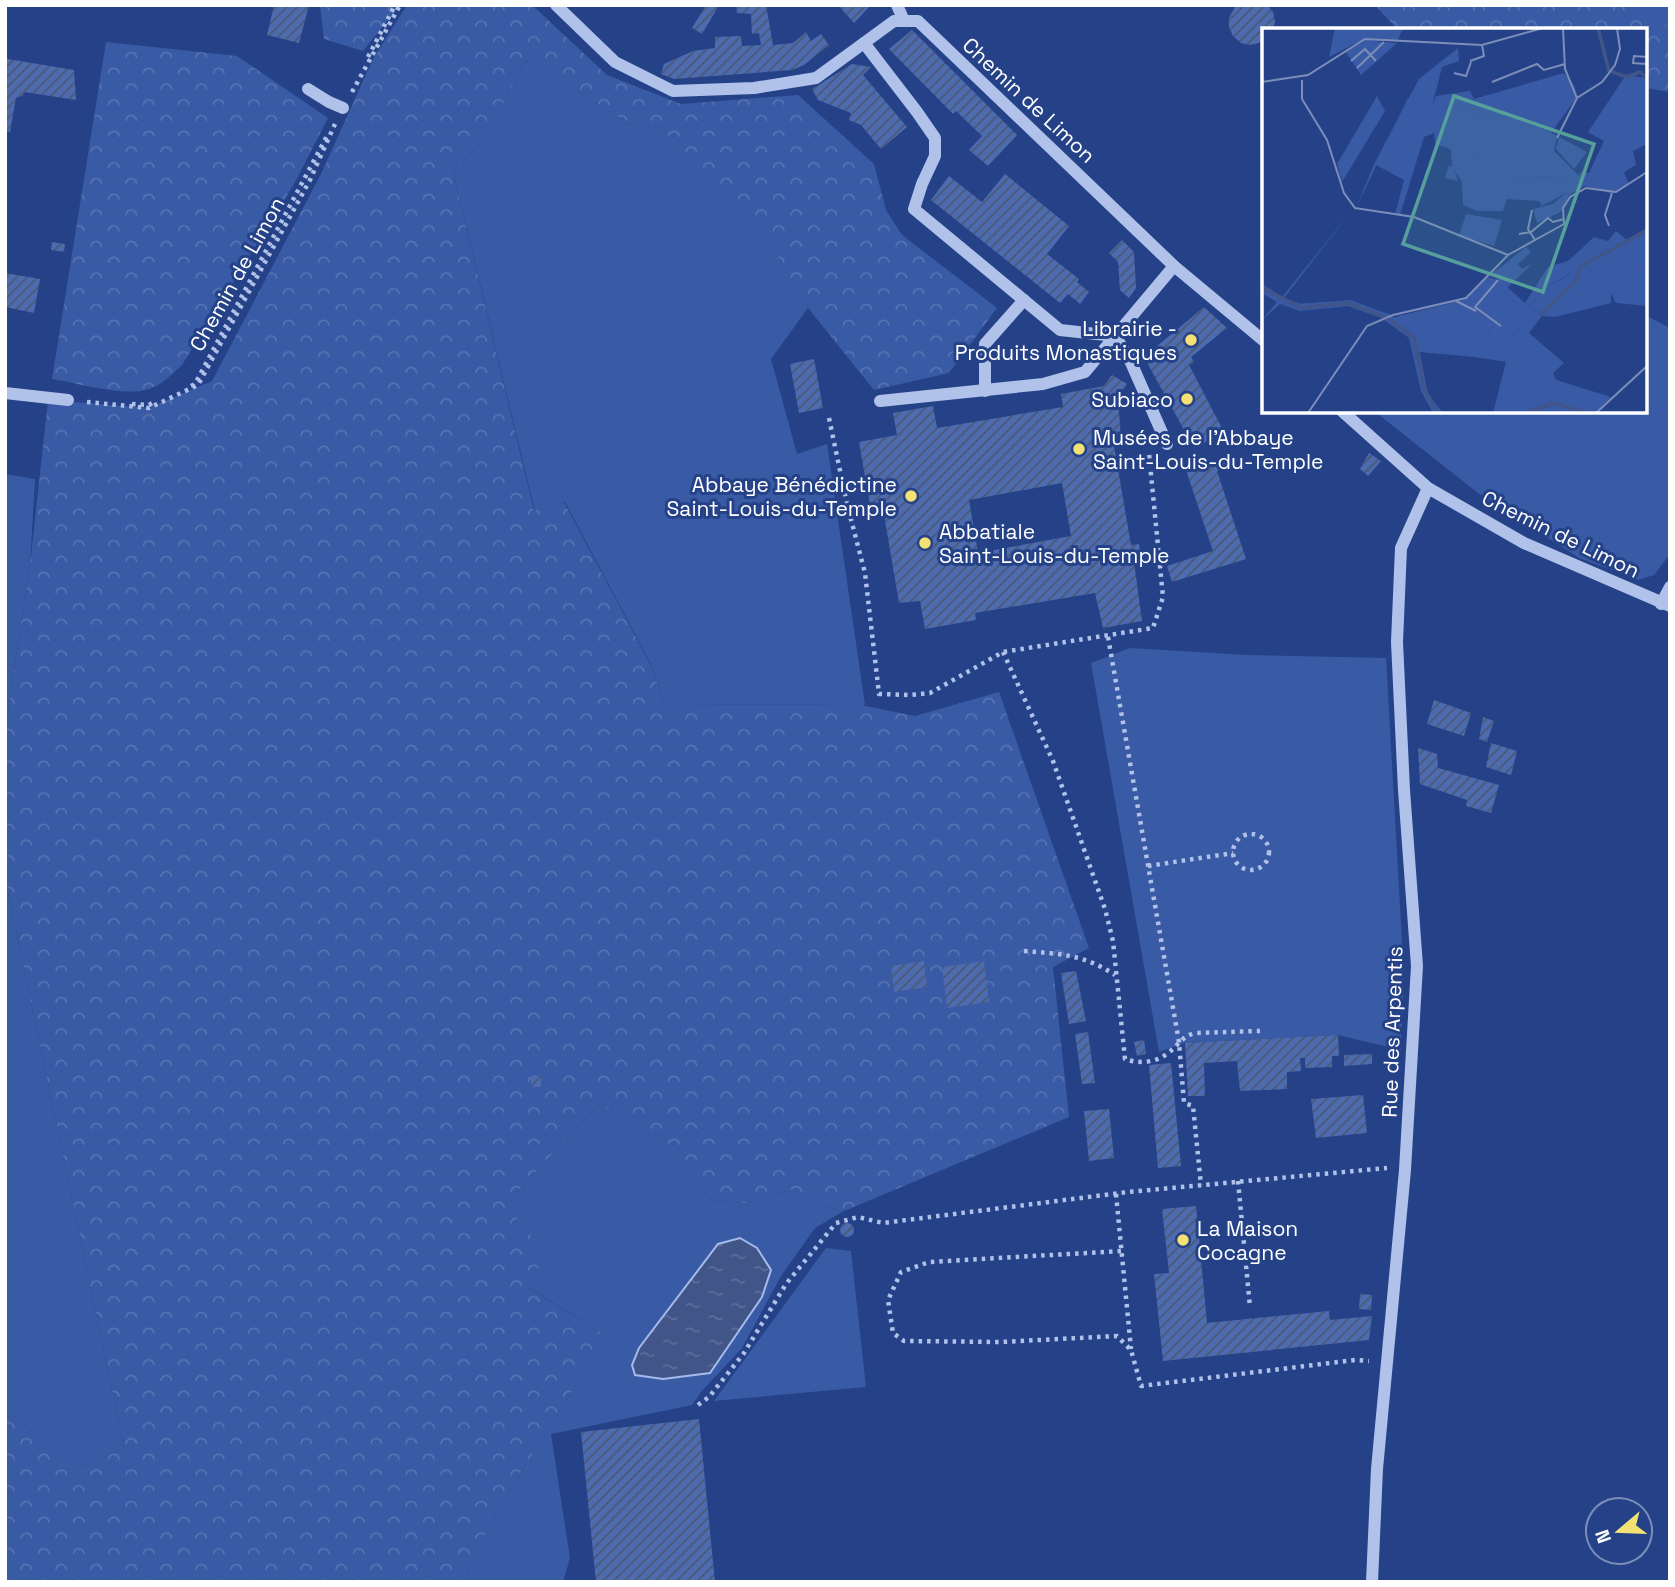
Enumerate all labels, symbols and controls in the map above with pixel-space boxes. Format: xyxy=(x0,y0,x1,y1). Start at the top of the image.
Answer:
inset map xyxy=(1262,28,1647,413)
street label: Chemin de Limon xyxy=(957,31,1101,169)
street label: Chemin de Limon xyxy=(183,192,291,356)
place label: Librairie - Produits Monastiques xyxy=(955,315,1177,366)
marker: Librairie - Produits Monastiques xyxy=(1183,332,1199,348)
place label: Subiaco xyxy=(1091,386,1173,413)
marker: Subiaco xyxy=(1179,391,1195,407)
place label: Musées de l'Abbaye Saint-Louis-du-Temple xyxy=(1093,424,1324,475)
marker: Musées de l'Abbaye Saint-Louis-du-Temple xyxy=(1071,441,1087,457)
place label: Abbaye Bénédictine Saint-Louis-du-Temple xyxy=(666,471,897,522)
street label: Chemin de Limon xyxy=(1478,484,1644,584)
marker: Abbaye Bénédictine Saint-Louis-du-Temple xyxy=(903,488,919,504)
place label: Abbatiale Saint-Louis-du-Temple xyxy=(939,518,1170,569)
marker: Abbatiale Saint-Louis-du-Temple xyxy=(917,535,933,551)
street label: Rue des Arpentis xyxy=(1376,946,1408,1118)
place label: La Maison Cocagne xyxy=(1197,1215,1298,1266)
marker: La Maison Cocagne xyxy=(1175,1232,1191,1248)
north arrow xyxy=(1584,1496,1654,1566)
text: N xyxy=(1590,1526,1617,1546)

